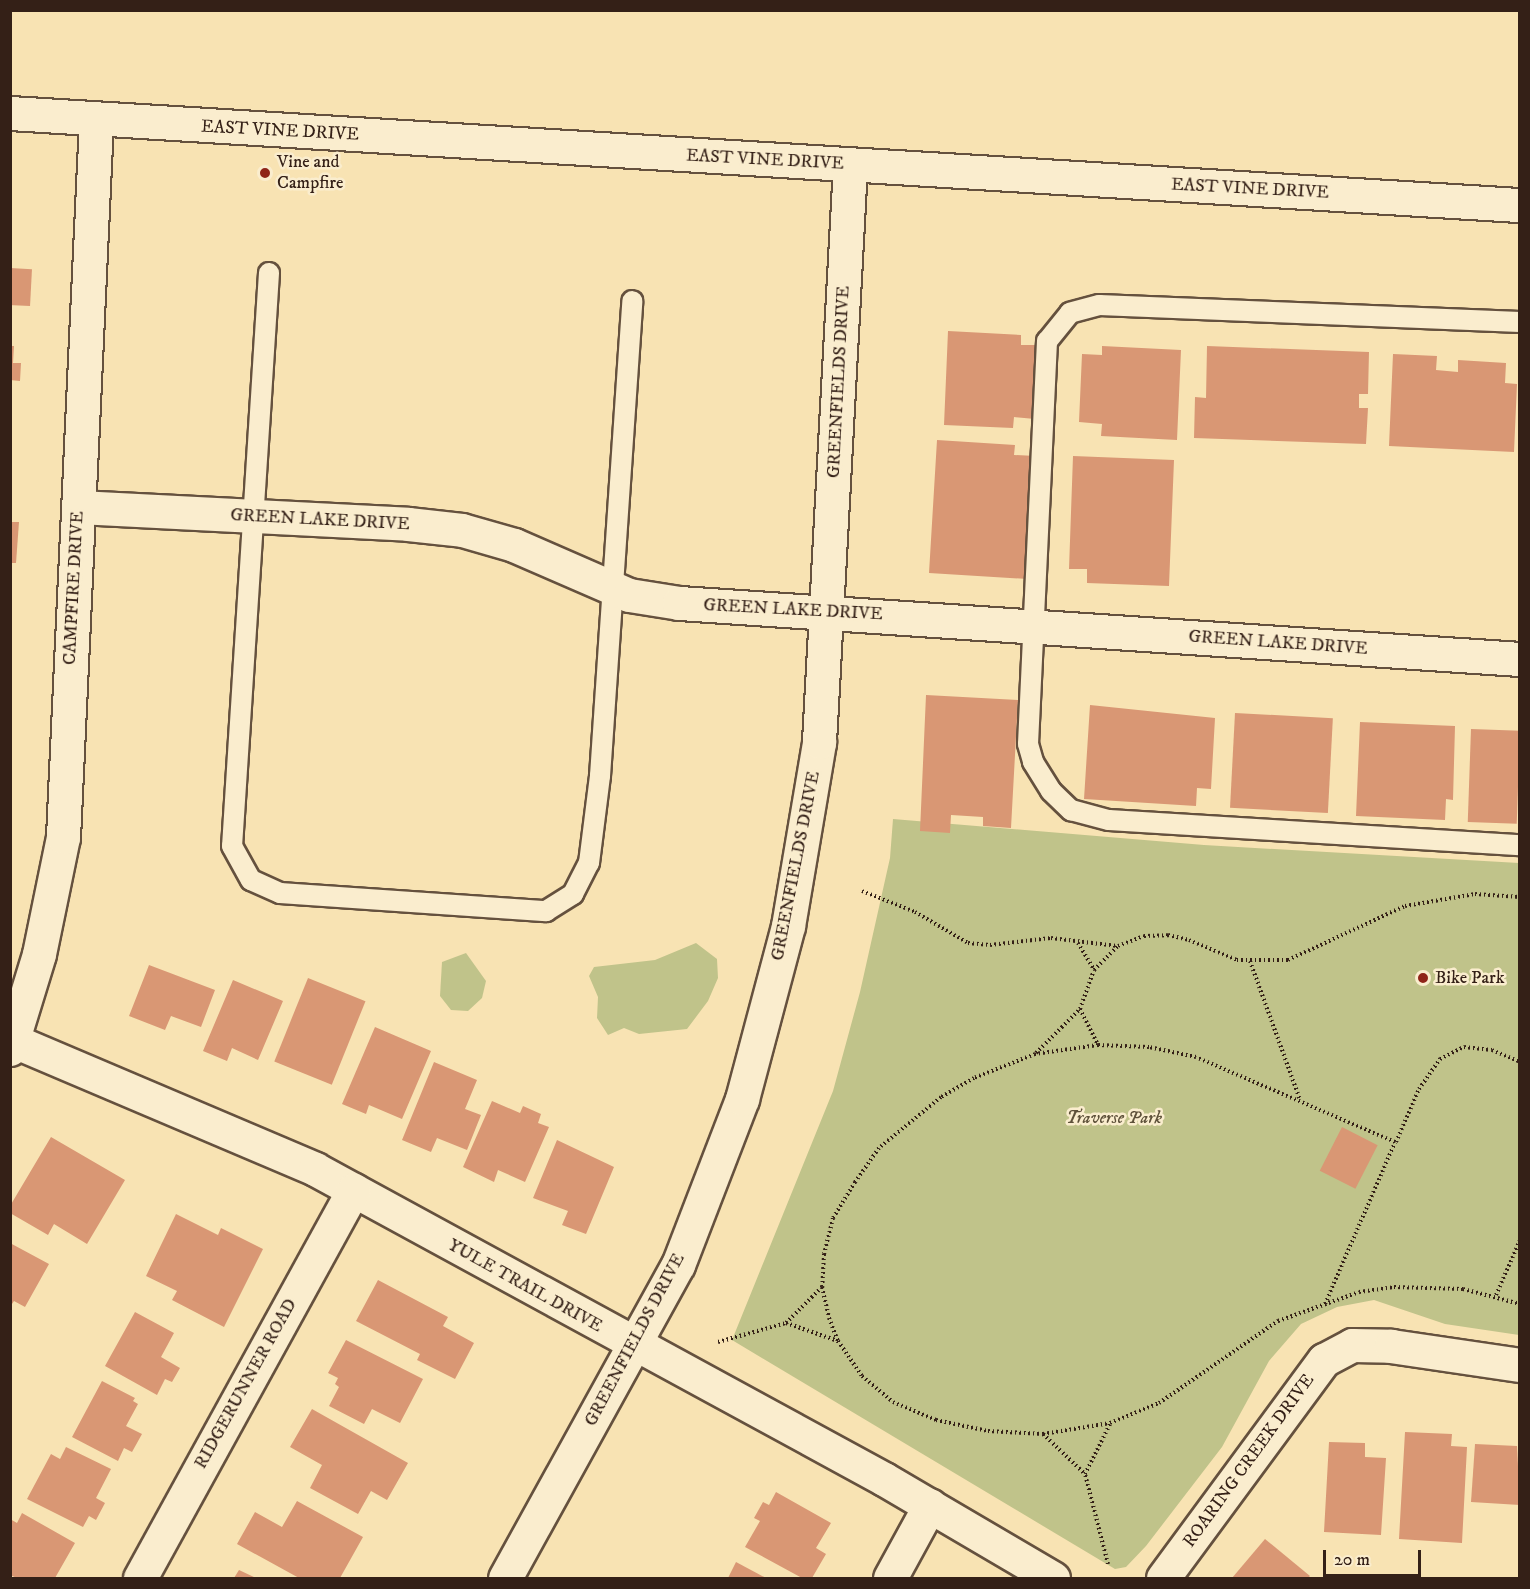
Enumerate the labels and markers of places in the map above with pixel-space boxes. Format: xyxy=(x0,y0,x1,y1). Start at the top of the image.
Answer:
place label: Vine and Campfire xyxy=(277,152,343,195)
marker: Vine and Campfire xyxy=(258,166,272,180)
place label: Bike Park xyxy=(1435,967,1505,989)
marker: Bike Park xyxy=(1416,971,1430,985)

